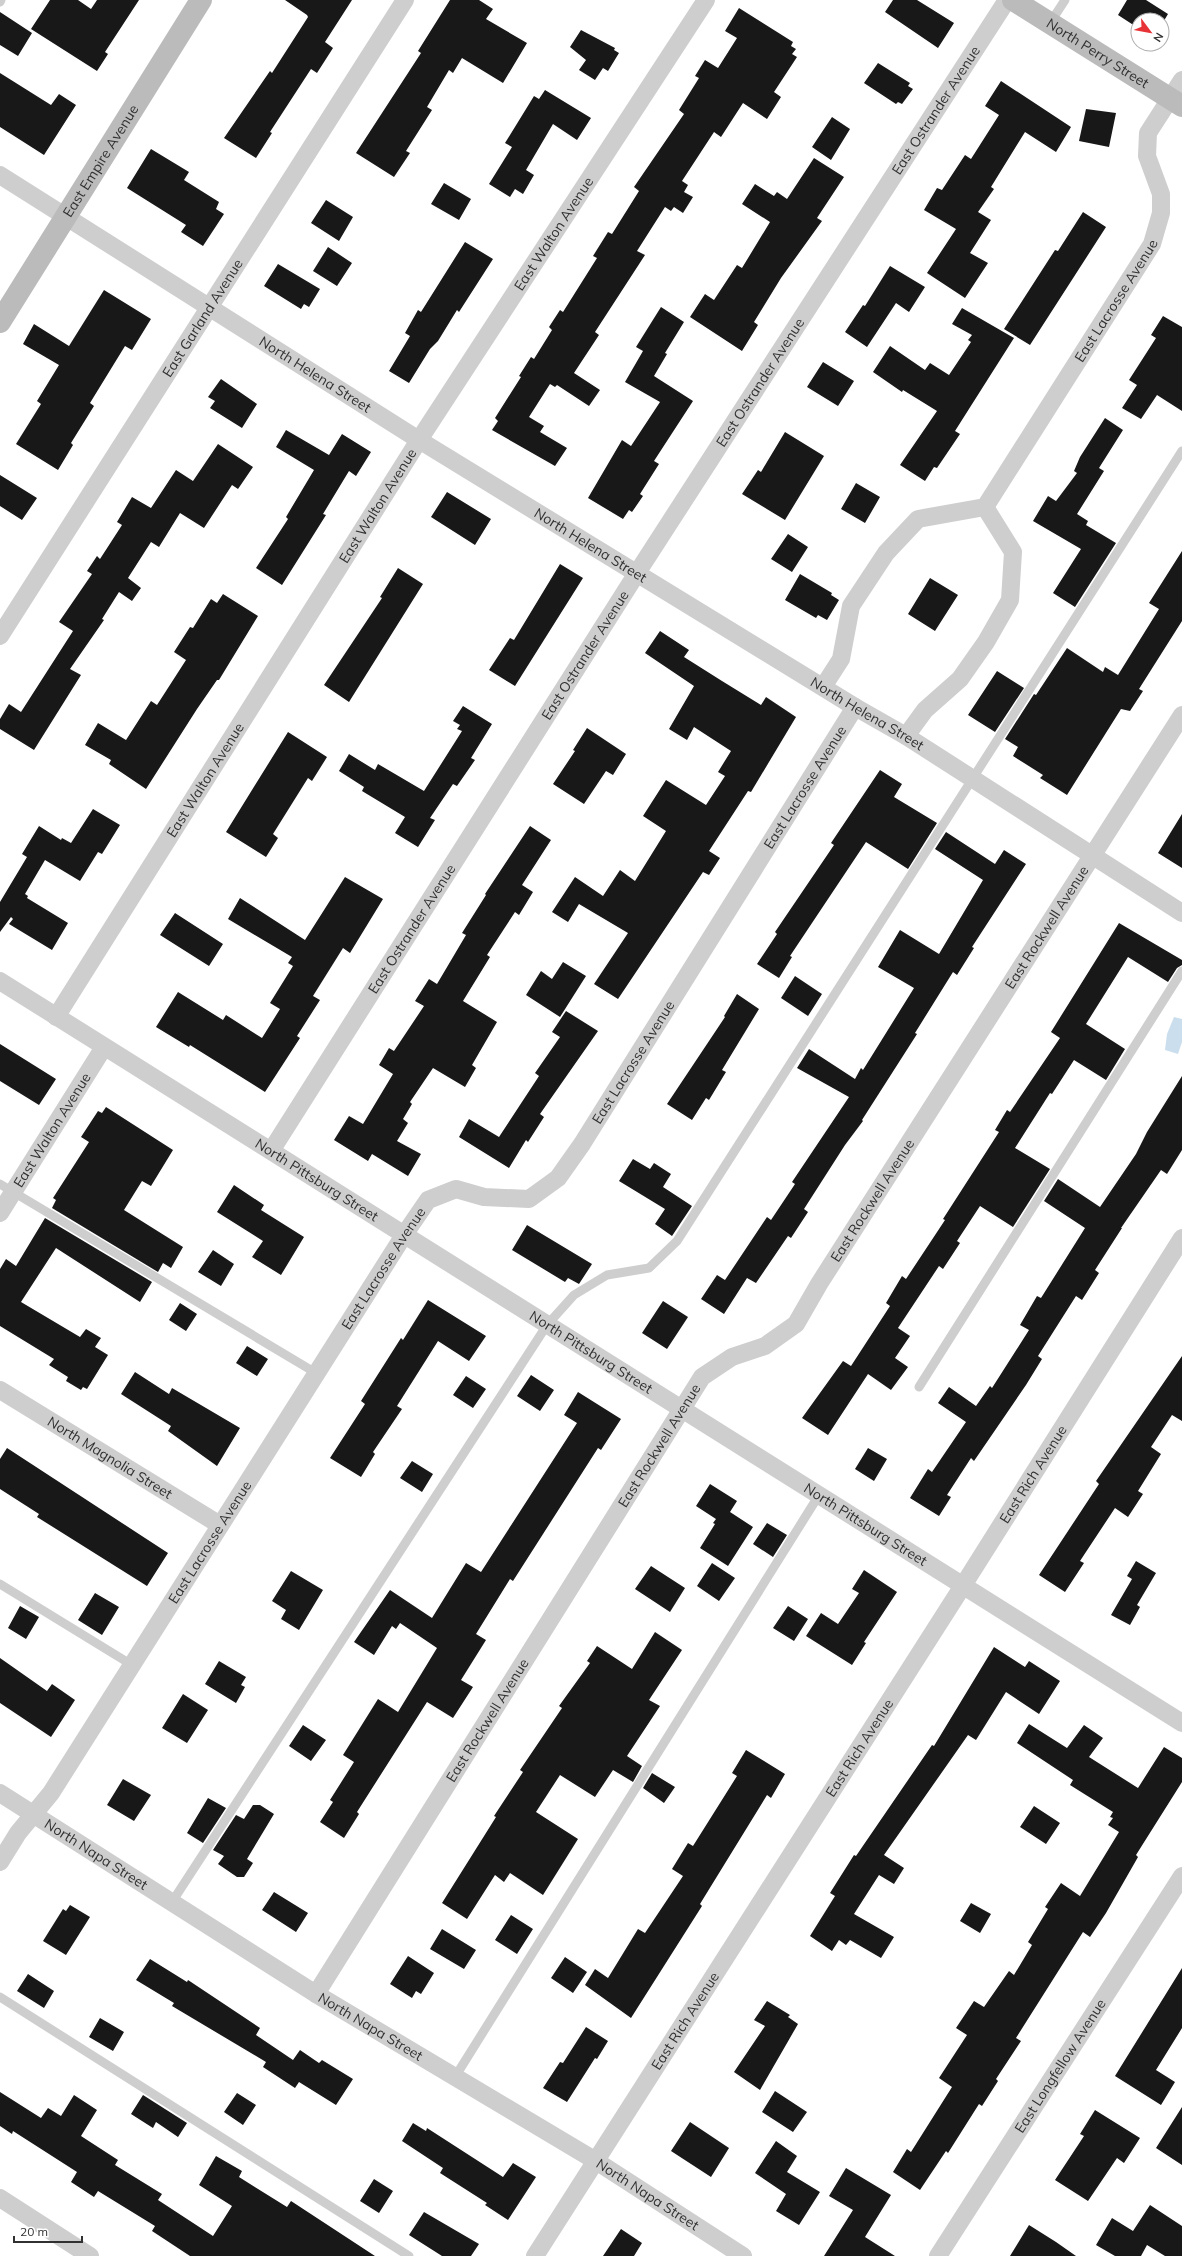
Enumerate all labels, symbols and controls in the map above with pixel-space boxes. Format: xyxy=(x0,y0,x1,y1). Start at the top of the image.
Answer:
north arrow xyxy=(1130,12,1170,52)
street label: North Perry Street xyxy=(1043,14,1152,92)
text: N xyxy=(1150,30,1167,45)
street label: East Ostrander Avenue xyxy=(888,42,984,178)
street label: East Empire Avenue xyxy=(59,101,142,220)
street label: East Walton Avenue xyxy=(510,173,597,294)
street label: East Lacrosse Avenue xyxy=(1070,238,1162,365)
street label: East Garland Avenue xyxy=(158,256,247,380)
street label: East Ostrander Avenue xyxy=(712,315,808,450)
street label: North Helena Street xyxy=(256,332,375,417)
street label: East Walton Avenue xyxy=(335,445,420,566)
street label: North Helena Street xyxy=(531,504,650,587)
street label: East Ostrander Avenue xyxy=(537,587,633,723)
street label: North Helena Street xyxy=(807,673,928,754)
street label: East Walton Avenue xyxy=(162,719,248,841)
street label: East Lacrosse Avenue xyxy=(760,722,850,852)
street label: East Ostrander Avenue xyxy=(364,861,459,997)
street label: East Rockwell Avenue xyxy=(1001,862,1092,992)
street label: East Lacrosse Avenue xyxy=(588,997,678,1127)
street label: East Walton Avenue xyxy=(9,1069,95,1191)
street label: North Pittsburg Street xyxy=(252,1134,382,1225)
street label: East Rockwell Avenue xyxy=(827,1136,918,1265)
street label: East Lacrosse Avenue xyxy=(337,1204,429,1333)
street label: North Pittsburg Street xyxy=(526,1307,656,1398)
street label: East Rockwell Avenue xyxy=(614,1380,705,1511)
street label: North Magnolia Street xyxy=(44,1412,176,1503)
street label: East Rich Avenue xyxy=(996,1422,1071,1527)
street label: East Lacrosse Avenue xyxy=(164,1477,255,1607)
street label: North Pittsburg Street xyxy=(801,1479,931,1570)
street label: East Rockwell Avenue xyxy=(442,1655,533,1785)
street label: East Rich Avenue xyxy=(822,1695,897,1800)
street label: North Napa Street xyxy=(41,1815,151,1894)
street label: East Rich Avenue xyxy=(647,1969,723,2073)
street label: North Napa Street xyxy=(315,1988,426,2065)
street label: East Longfellow Avenue xyxy=(1010,1995,1110,2136)
street label: North Napa Street xyxy=(593,2155,702,2234)
scale bar xyxy=(14,2218,82,2244)
text: 20 m xyxy=(20,2224,48,2239)

